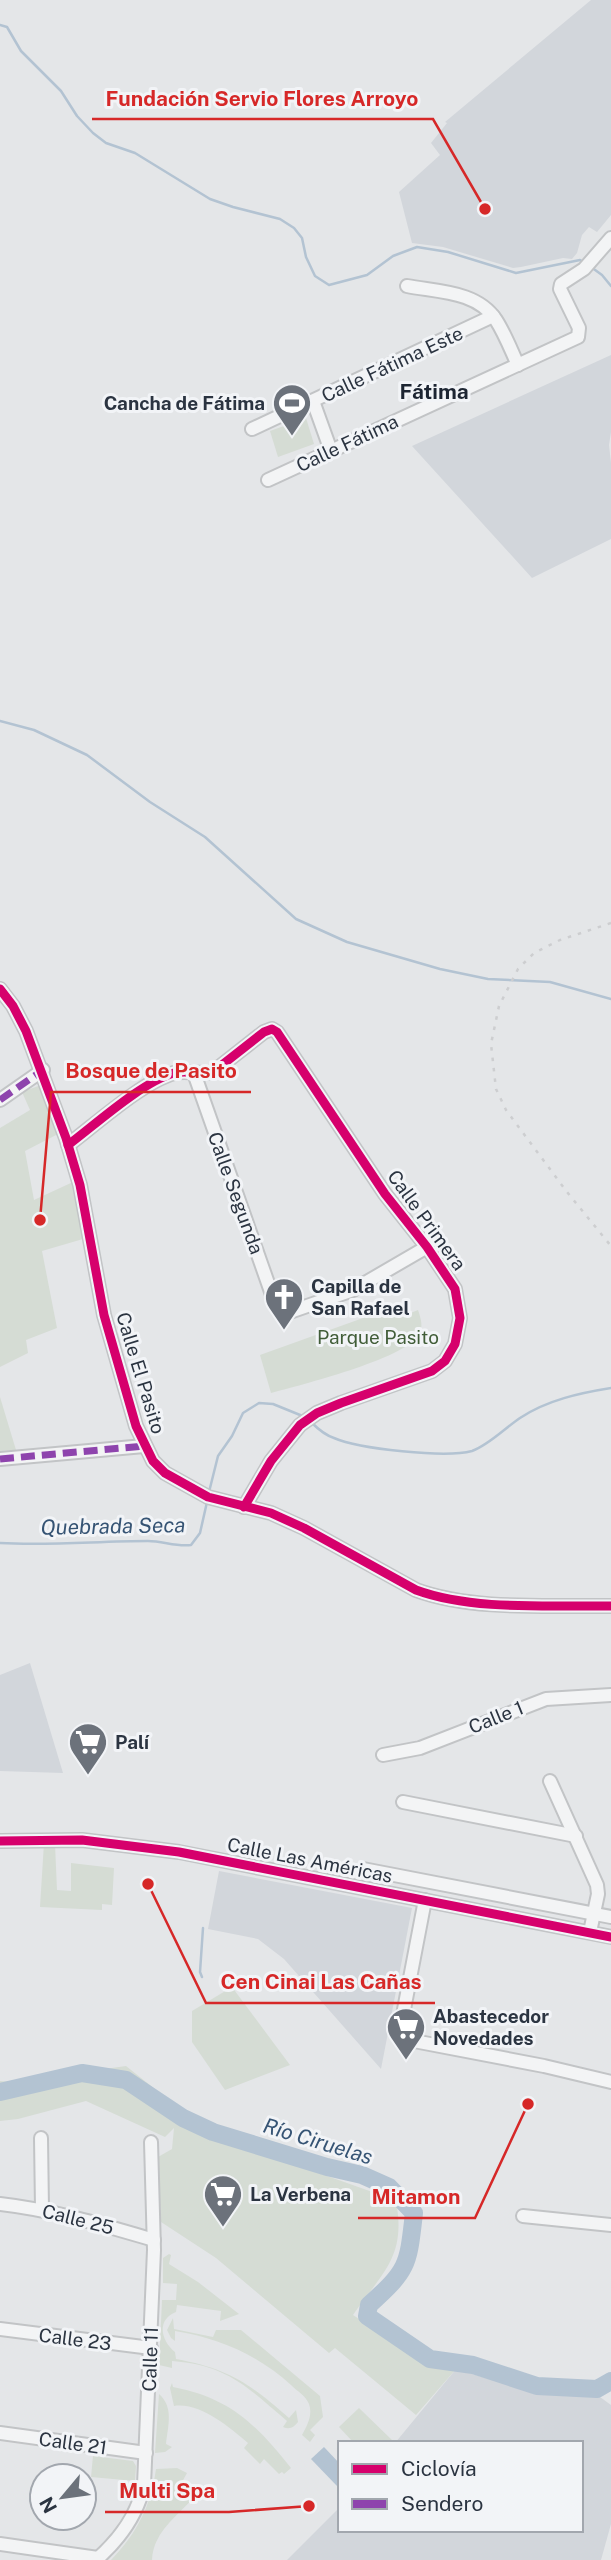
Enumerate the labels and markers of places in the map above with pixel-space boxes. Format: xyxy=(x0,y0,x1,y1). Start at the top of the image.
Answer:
callout: Fundación Servio Flores Arroyo xyxy=(92,77,433,119)
sports icon: Cancha de Fátima xyxy=(271,382,313,437)
place label: Cancha de Fátima xyxy=(104,392,265,414)
callout: Bosque de Pasito xyxy=(51,1050,251,1092)
place label: Capilla de San Rafael xyxy=(311,1275,410,1319)
church icon: Capilla de San Rafael xyxy=(263,1276,305,1331)
supermarket icon: Palí xyxy=(67,1721,109,1776)
place label: Palí xyxy=(115,1731,150,1753)
callout: Cen Cinai Las Cañas xyxy=(206,1961,435,2003)
place label: Abastecedor Novedades xyxy=(433,2005,549,2049)
supermarket icon: Abastecedor Novedades xyxy=(385,2006,427,2061)
supermarket icon: La Verbena xyxy=(202,2173,244,2228)
callout: Mitamon xyxy=(358,2176,475,2218)
place label: La Verbena xyxy=(250,2183,351,2205)
callout: Multi Spa xyxy=(105,2470,229,2512)

